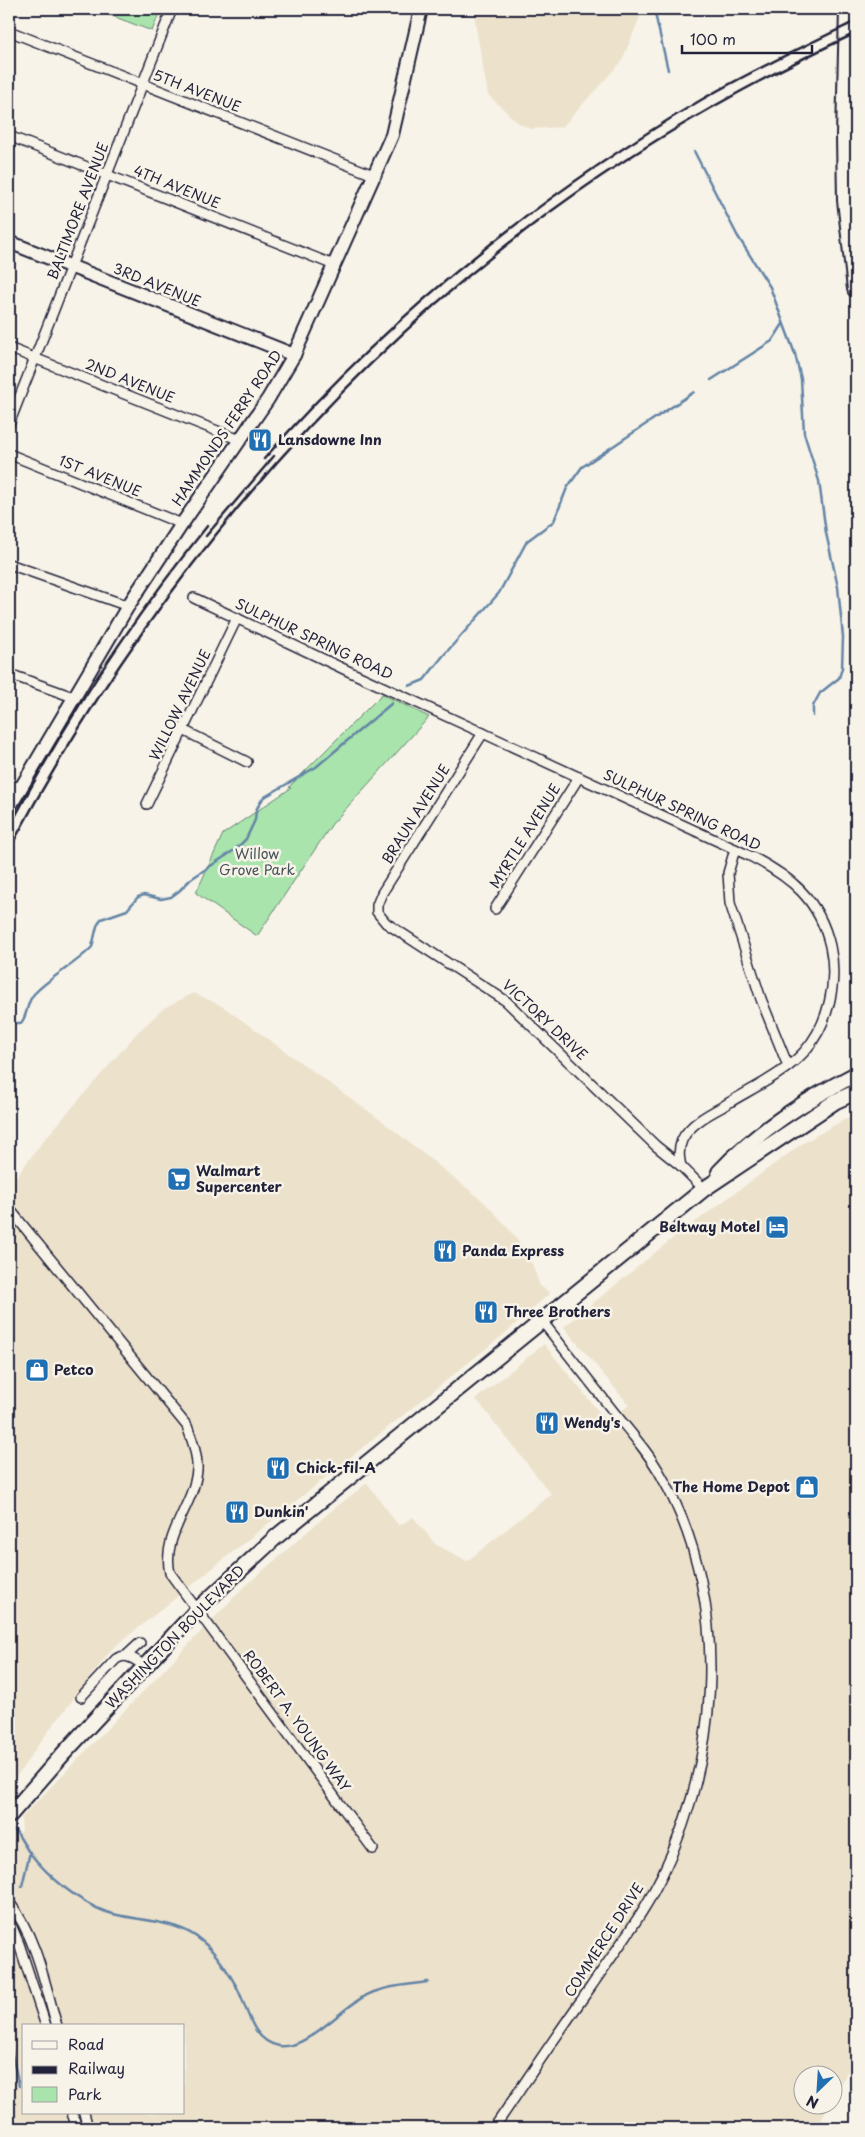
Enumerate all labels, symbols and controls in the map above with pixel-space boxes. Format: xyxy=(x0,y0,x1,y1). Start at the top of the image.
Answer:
scale bar xyxy=(682,22,812,54)
text: 100 m xyxy=(690,27,736,50)
street label: 5TH AVENUE xyxy=(150,64,244,117)
street label: BALTIMORE AVENUE xyxy=(42,139,113,282)
street label: 4TH AVENUE xyxy=(131,160,224,214)
street label: 3RD AVENUE xyxy=(110,257,204,312)
street label: HAMMONDS FERRY ROAD xyxy=(166,346,287,510)
street label: 2ND AVENUE xyxy=(82,353,178,408)
restaurant icon: Lansdowne Inn xyxy=(247,427,273,453)
place label: Lansdowne Inn xyxy=(278,429,382,450)
street label: 1ST AVENUE xyxy=(56,449,145,502)
street label: SULPHUR SPRING ROAD xyxy=(232,593,397,684)
street label: WILLOW AVENUE xyxy=(144,645,216,764)
street label: BRAUN AVENUE xyxy=(376,760,455,868)
street label: SULPHUR SPRING ROAD xyxy=(600,764,765,855)
street label: MYRTLE AVENUE xyxy=(484,779,565,892)
park label: Willow Grove Park xyxy=(219,843,295,880)
street label: VICTORY DRIVE xyxy=(498,975,593,1065)
place label: Walmart Supercenter xyxy=(196,1160,283,1197)
supermarket icon: Walmart Supercenter xyxy=(166,1166,192,1192)
hotel icon: Beltway Motel xyxy=(764,1214,790,1240)
place label: Beltway Motel xyxy=(659,1216,760,1237)
restaurant icon: Panda Express xyxy=(432,1238,458,1264)
place label: Panda Express xyxy=(462,1240,564,1261)
restaurant icon: Three Brothers xyxy=(473,1299,499,1325)
place label: Three Brothers xyxy=(504,1301,611,1322)
shop icon: Petco xyxy=(24,1357,50,1383)
place label: Petco xyxy=(54,1359,93,1380)
restaurant icon: Wendy's xyxy=(534,1410,560,1436)
place label: Wendy's xyxy=(564,1412,621,1433)
restaurant icon: Chick-fil-A xyxy=(265,1455,291,1481)
place label: Chick-fil-A xyxy=(296,1457,376,1478)
shop icon: The Home Depot xyxy=(794,1474,820,1500)
place label: The Home Depot xyxy=(673,1476,790,1497)
restaurant icon: Dunkin' xyxy=(224,1499,250,1525)
place label: Dunkin' xyxy=(254,1501,309,1522)
street label: WASHINGTON BOULEVARD xyxy=(100,1560,249,1713)
street label: ROBERT A. YOUNG WAY xyxy=(239,1646,356,1796)
street label: COMMERCE DRIVE xyxy=(559,1878,649,2001)
legend xyxy=(22,2024,185,2114)
text: Road xyxy=(68,2032,104,2055)
text: Railway xyxy=(68,2056,125,2079)
north arrow xyxy=(792,2064,842,2114)
text: Park xyxy=(68,2082,102,2105)
text: N xyxy=(803,2090,822,2114)

